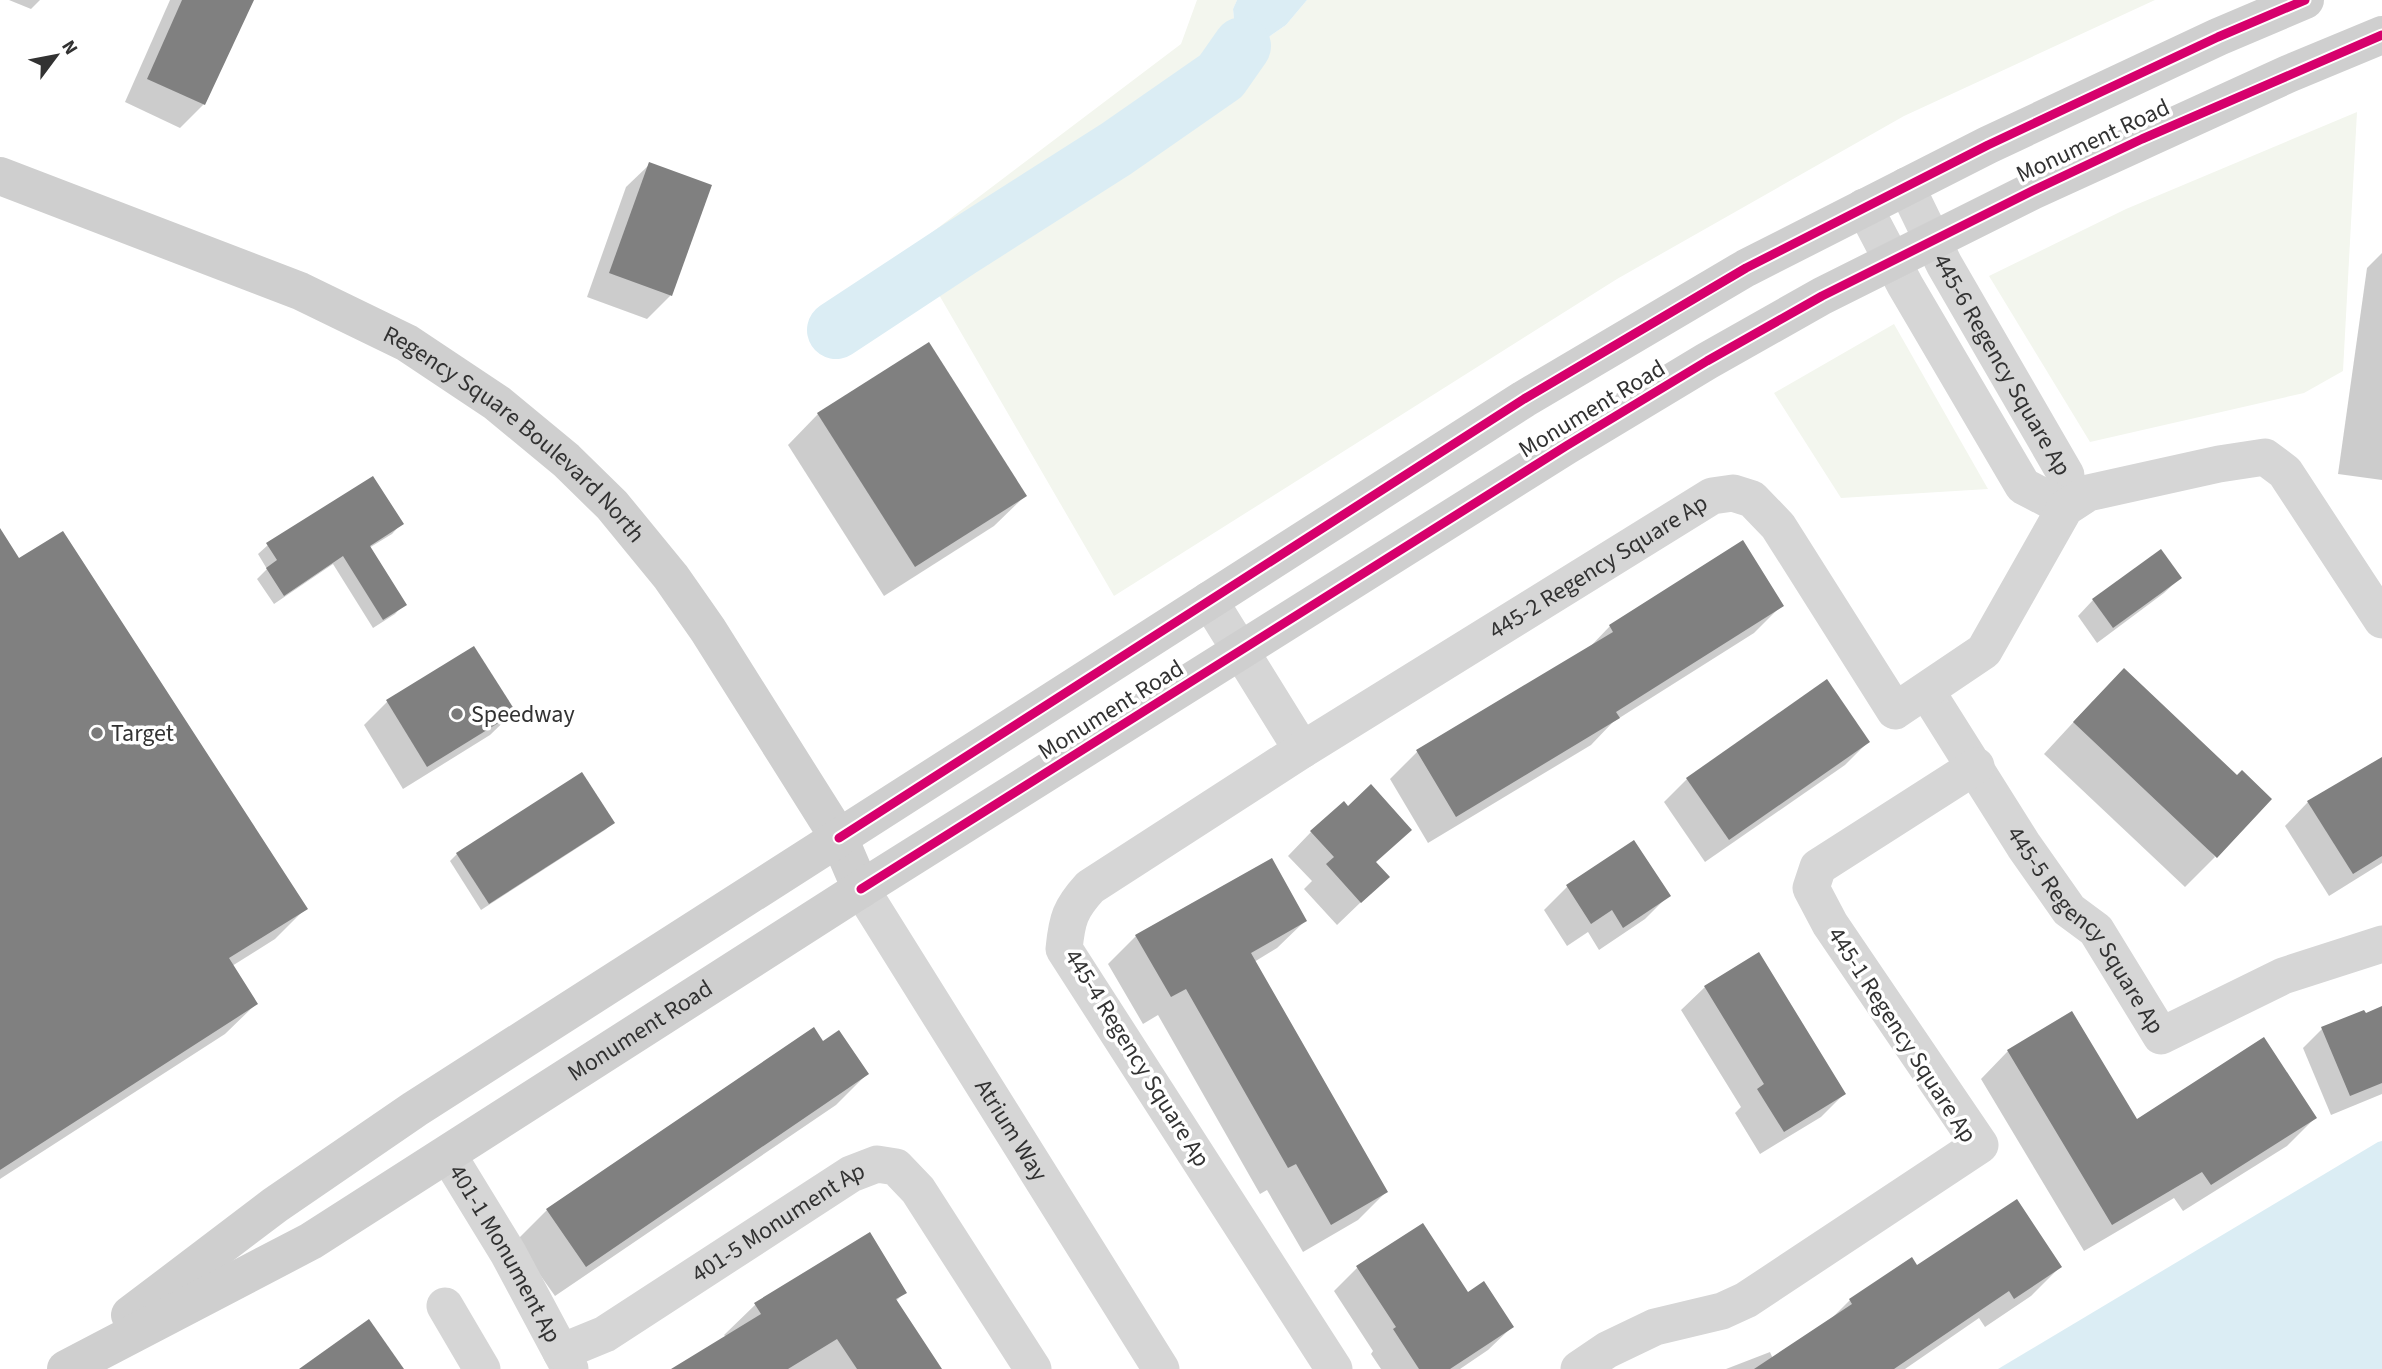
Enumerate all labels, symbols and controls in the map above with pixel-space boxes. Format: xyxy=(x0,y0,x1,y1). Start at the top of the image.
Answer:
north arrow xyxy=(21,21,91,91)
text: N xyxy=(54,35,84,60)
street label: Monument Road xyxy=(2010,90,2176,192)
street label: 445-6 Regency Square Ap xyxy=(1924,248,2080,482)
street label: Regency Square Boulevard North xyxy=(377,317,653,550)
street label: Monument Road xyxy=(1512,351,1672,467)
street label: 445-2 Regency Square Ap xyxy=(1482,485,1714,648)
street label: Monument Road xyxy=(1031,651,1191,769)
place label: Speedway xyxy=(471,697,575,732)
marker: Speedway xyxy=(449,706,465,722)
place label: Target xyxy=(111,716,174,751)
marker: Target xyxy=(89,725,105,741)
street label: 445-5 Regency Square Ap xyxy=(1998,819,2173,1041)
street label: 445-1 Regency Square Ap xyxy=(1819,920,1985,1150)
street label: 445-4 Regency Square Ap xyxy=(1056,942,1218,1174)
street label: Monument Road xyxy=(561,971,719,1090)
street label: Atrium Way xyxy=(966,1072,1057,1188)
street label: 401-5 Monument Ap xyxy=(684,1153,870,1291)
street label: 401-1 Monument Ap xyxy=(440,1157,570,1349)

